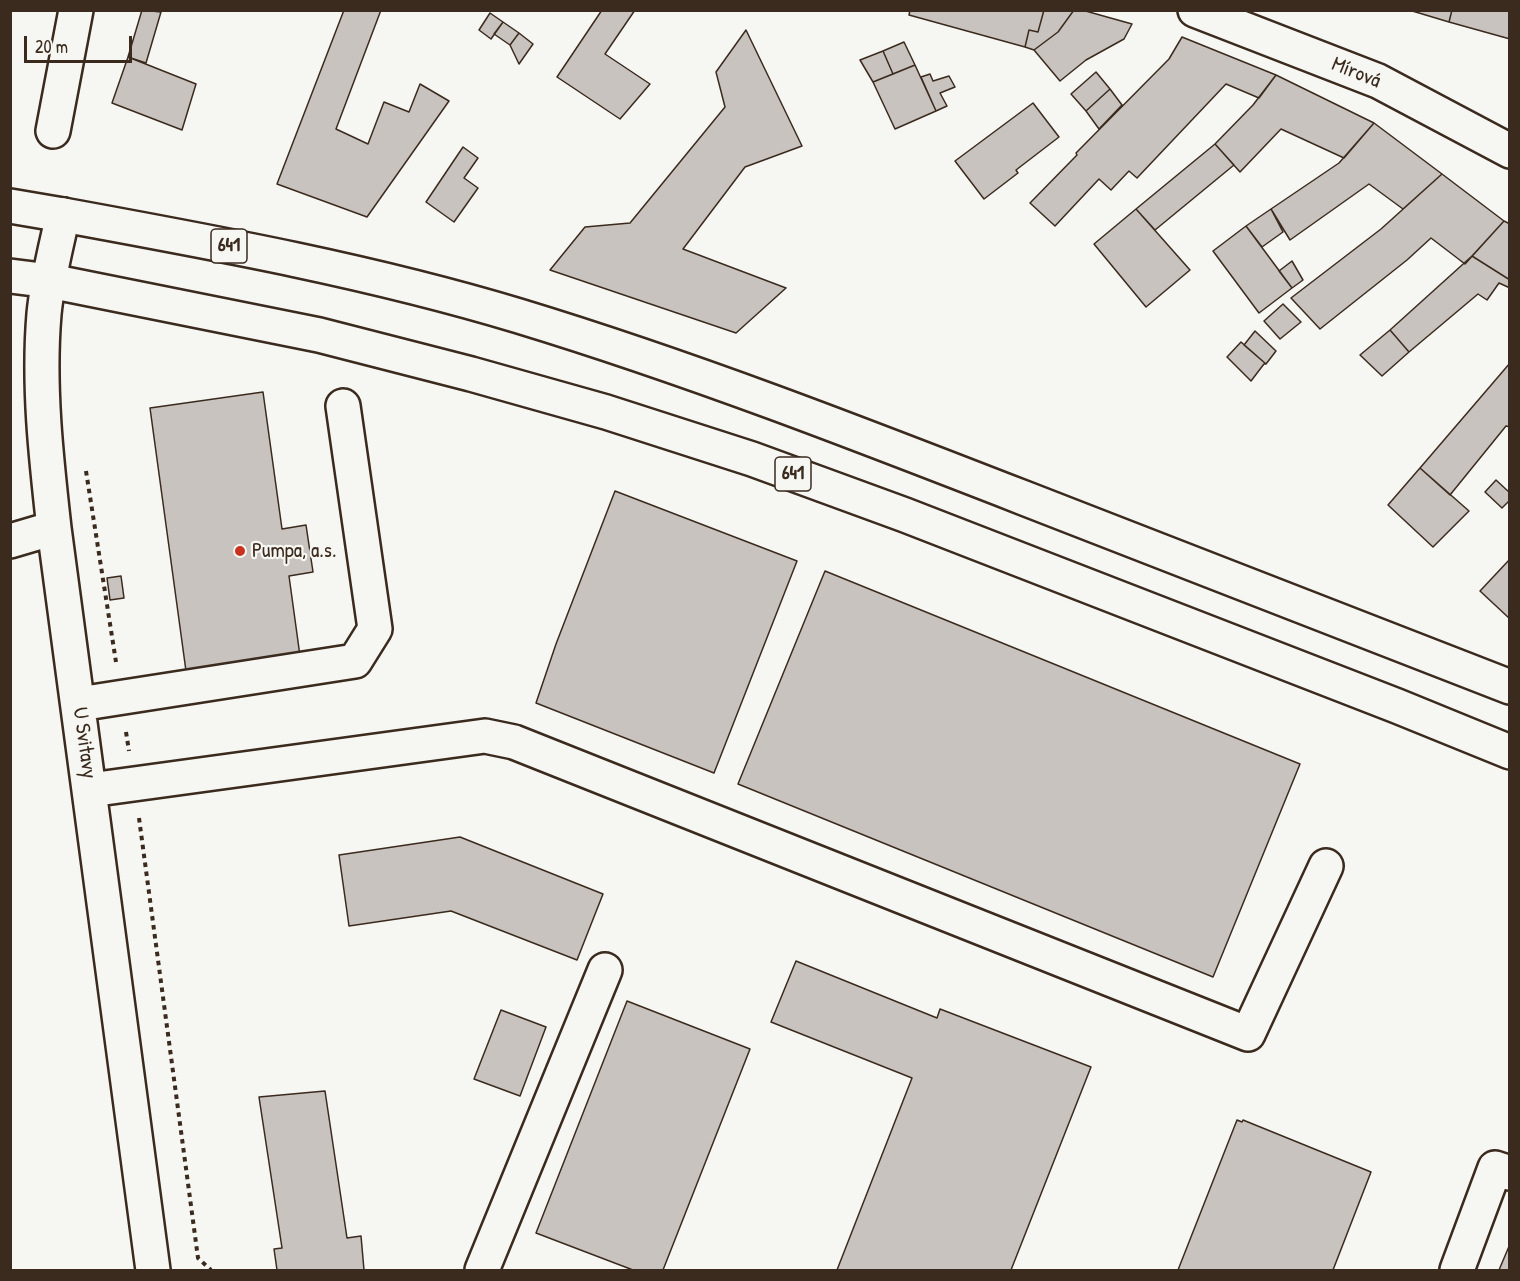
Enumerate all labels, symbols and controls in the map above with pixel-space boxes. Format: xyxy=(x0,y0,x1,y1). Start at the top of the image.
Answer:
scale bar xyxy=(27,24,135,62)
text: 20 m xyxy=(35,34,68,59)
street label: Mírová xyxy=(1328,52,1384,94)
road number: 641 xyxy=(211,229,247,263)
road number: 641 xyxy=(775,457,811,491)
place label: Pumpa, a.s. xyxy=(252,538,336,564)
marker: Pumpa, a.s. xyxy=(233,544,247,558)
street label: U Svitavy xyxy=(67,706,101,780)

